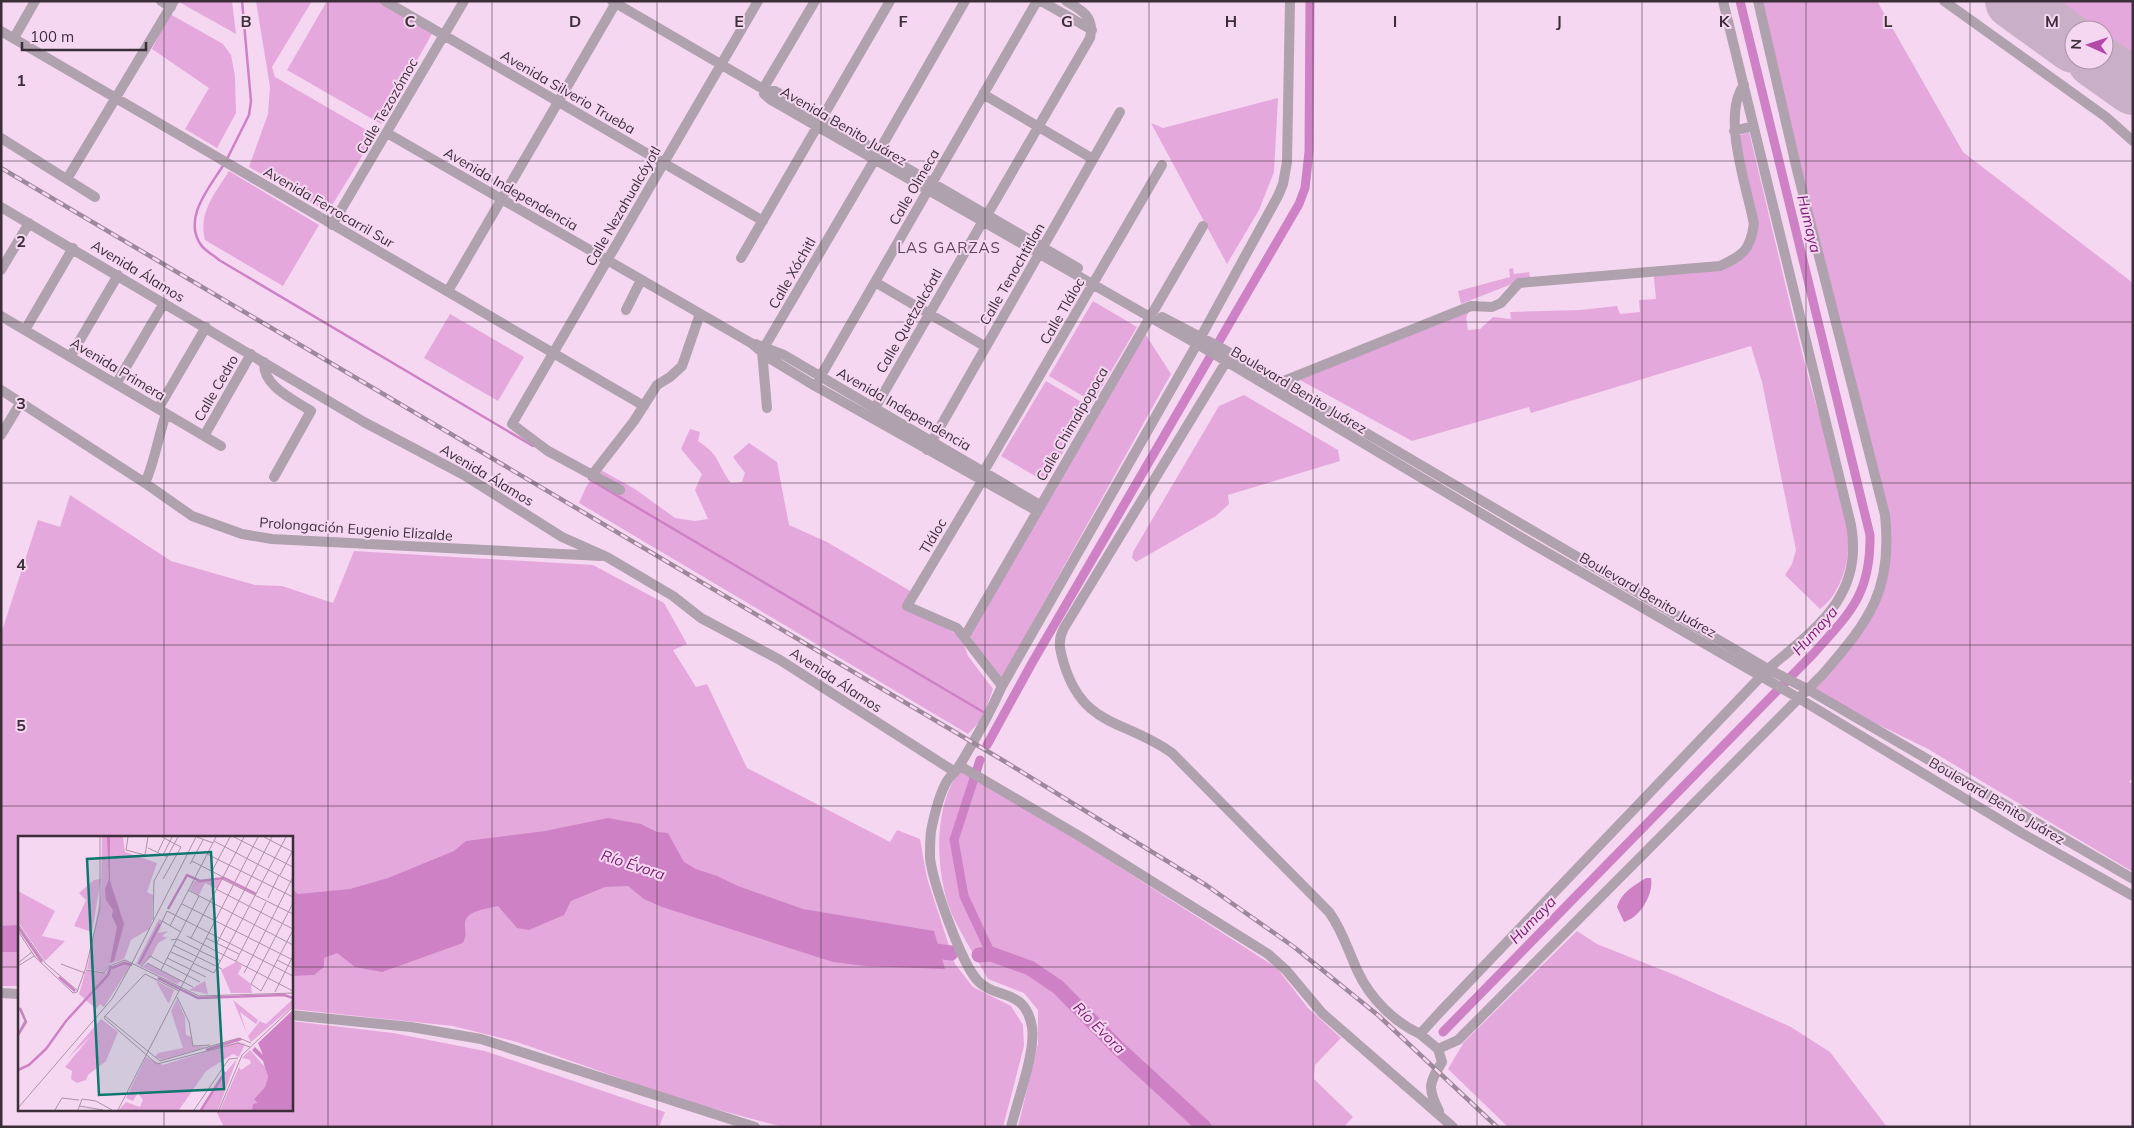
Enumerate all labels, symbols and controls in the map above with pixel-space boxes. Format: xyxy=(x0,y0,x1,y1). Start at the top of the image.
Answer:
text: B xyxy=(240,11,252,31)
text: C xyxy=(405,11,416,31)
text: D xyxy=(569,11,581,31)
text: E xyxy=(734,11,744,31)
text: F xyxy=(898,11,908,31)
text: G xyxy=(1061,11,1073,31)
text: H xyxy=(1225,11,1237,31)
text: I xyxy=(1393,11,1397,31)
text: J xyxy=(1556,11,1562,31)
text: K xyxy=(1719,11,1731,31)
text: L xyxy=(1884,11,1893,31)
text: M xyxy=(2045,11,2059,31)
scale bar xyxy=(22,20,146,52)
north arrow xyxy=(2064,20,2114,70)
text: 100 m xyxy=(30,27,74,46)
text: N xyxy=(2067,39,2085,50)
street label: Avenida Silverio Trueba xyxy=(498,46,638,138)
street label: Calle Tezozómoc xyxy=(352,55,422,157)
text: 1 xyxy=(16,70,26,90)
street label: Avenida Benito Juárez xyxy=(778,82,910,170)
street label: Avenida Independencia xyxy=(441,143,581,235)
street label: Calle Nezahualcóyotl xyxy=(581,143,665,269)
street label: Calle Olmeca xyxy=(885,146,943,228)
street label: Avenida Ferrocarril Sur xyxy=(261,162,398,252)
water label: Humaya xyxy=(1793,193,1826,255)
street label: Calle Tenochtitlan xyxy=(975,220,1049,328)
text: 2 xyxy=(16,231,26,251)
street label: Calle Xóchitl xyxy=(764,234,820,312)
street label: Avenida Álamos xyxy=(88,236,188,306)
district label: LAS GARZAS xyxy=(897,238,1001,257)
street label: Calle Quetzalcóatl xyxy=(872,266,946,376)
street label: Calle Tláloc xyxy=(1036,274,1088,348)
street label: Avenida Primera xyxy=(67,334,169,404)
street label: Boulevard Benito Juárez xyxy=(1228,342,1370,438)
street label: Calle Cedro xyxy=(190,352,242,424)
street label: Avenida Independencia xyxy=(834,363,974,455)
street label: Calle Chimalpopoca xyxy=(1032,364,1112,484)
text: 3 xyxy=(16,393,26,413)
street label: Avenida Álamos xyxy=(437,440,537,510)
street label: Prolongación Eugenio Elizalde xyxy=(259,513,453,545)
street label: Tláloc xyxy=(915,515,951,557)
street label: Boulevard Benito Juárez xyxy=(1576,548,1720,642)
text: 4 xyxy=(16,554,26,574)
water label: Humaya xyxy=(1788,602,1841,659)
street label: Avenida Álamos xyxy=(787,644,885,716)
text: 5 xyxy=(16,715,26,735)
street label: Boulevard Benito Juárez xyxy=(1926,753,2068,849)
inset map xyxy=(18,836,292,1110)
water label: Río Évora xyxy=(599,845,667,884)
water label: Humaya xyxy=(1505,892,1560,947)
water label: Río Évora xyxy=(1069,998,1129,1058)

